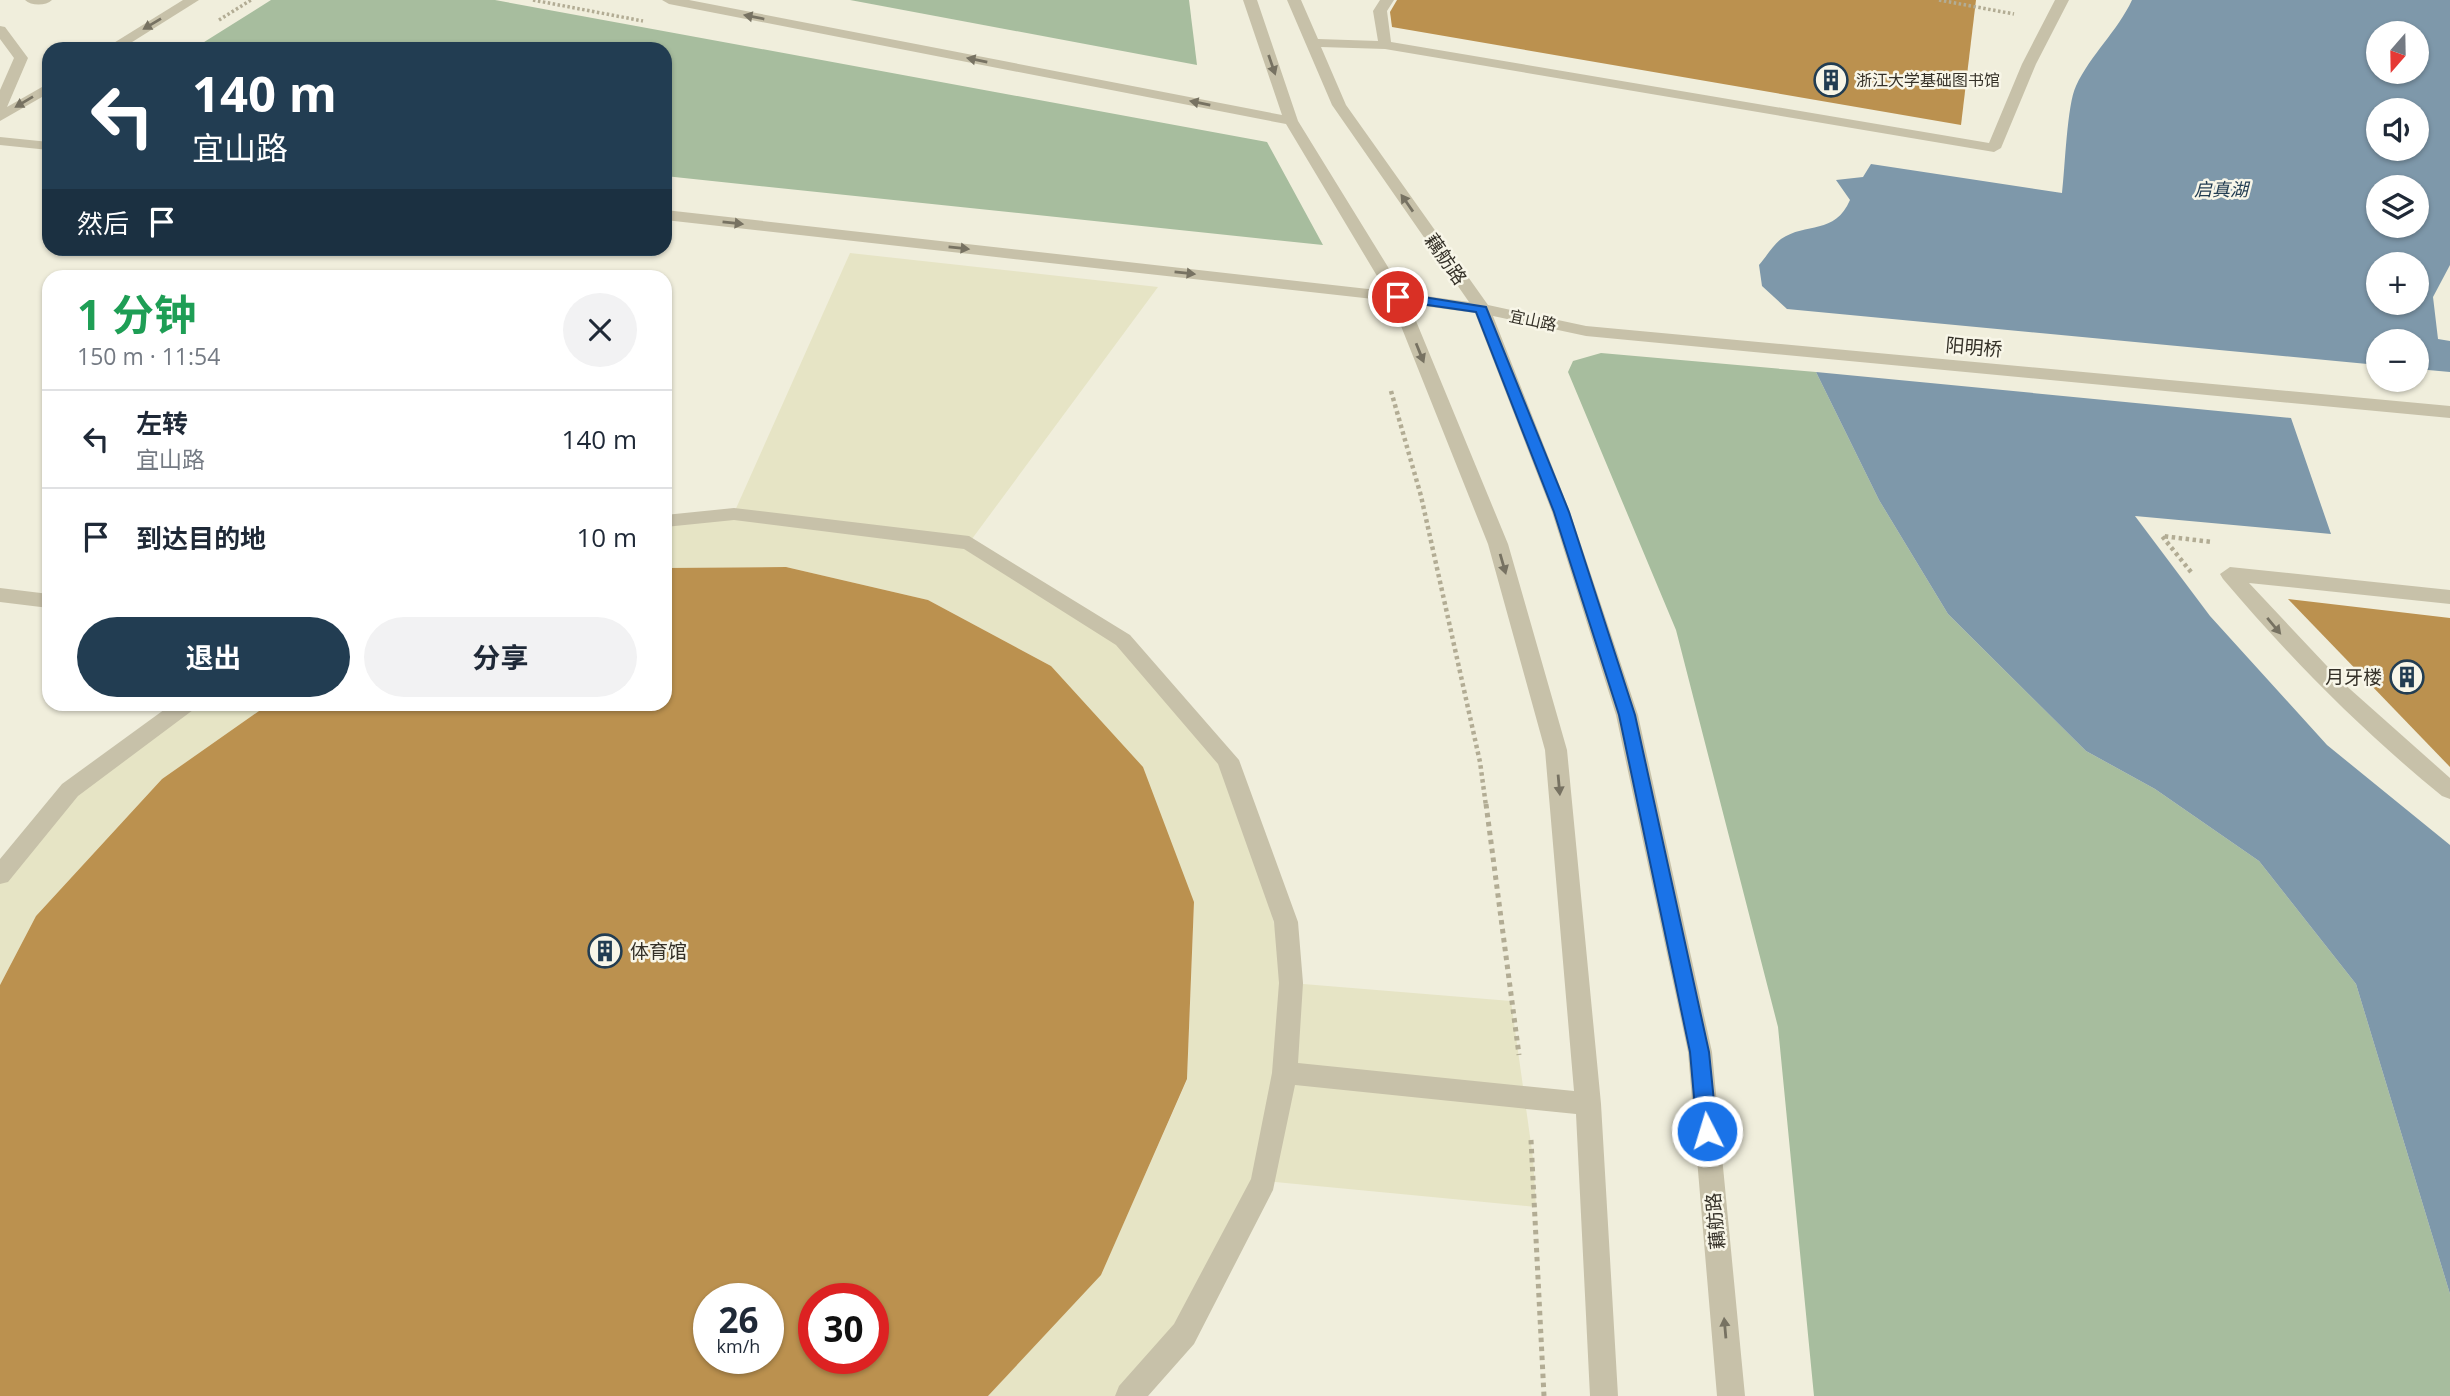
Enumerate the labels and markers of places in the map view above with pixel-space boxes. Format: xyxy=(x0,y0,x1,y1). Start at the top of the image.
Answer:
building icon: 浙江大学基础图书馆 xyxy=(1812,61,1850,99)
place label: 浙江大学基础图书馆 xyxy=(1856,69,2000,91)
pin xyxy=(1368,267,1428,327)
building icon: 月牙楼 xyxy=(2388,658,2426,696)
place label: 月牙楼 xyxy=(2325,664,2382,690)
building icon: 体育馆 xyxy=(586,932,624,970)
place label: 体育馆 xyxy=(630,938,687,964)

